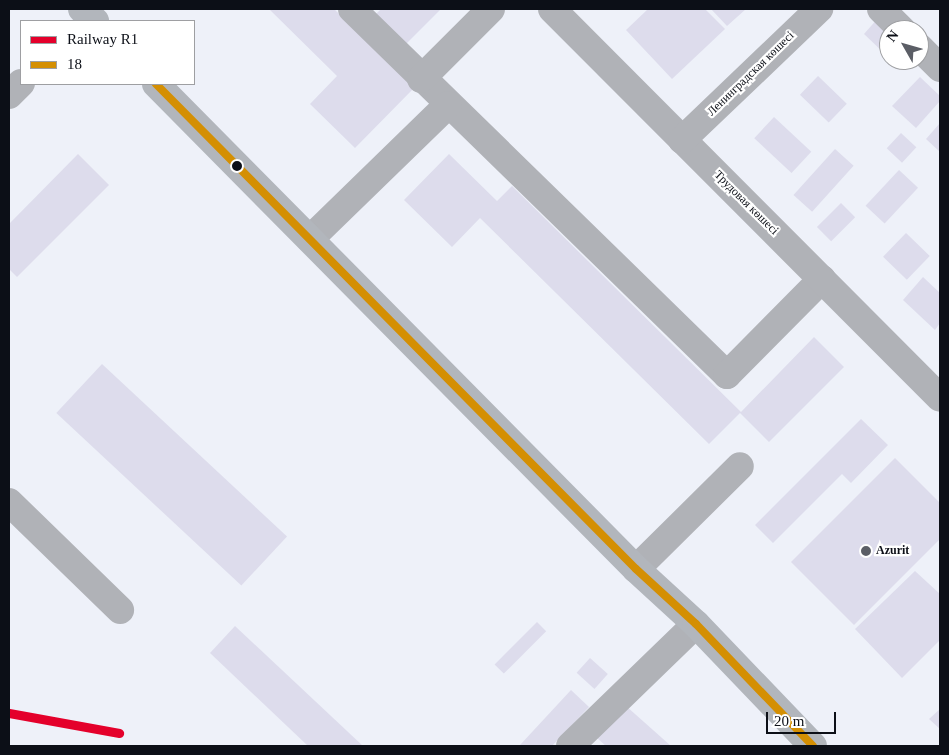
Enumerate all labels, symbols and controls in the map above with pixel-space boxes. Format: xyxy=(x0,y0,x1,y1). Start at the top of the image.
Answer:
legend xyxy=(20,20,195,85)
north arrow xyxy=(879,20,929,70)
text: N xyxy=(884,27,902,45)
street label: Ленинградская көшесі xyxy=(705,29,797,119)
text: Railway R1 xyxy=(67,31,138,47)
text: 18 xyxy=(67,56,82,72)
unlabelled marker xyxy=(232,161,242,171)
street label: Трудовая көшесі xyxy=(711,168,781,238)
place label: Azurit xyxy=(876,544,909,558)
marker: Azurit xyxy=(860,545,872,557)
scale bar xyxy=(769,702,839,734)
text: 20 m xyxy=(774,713,804,729)

